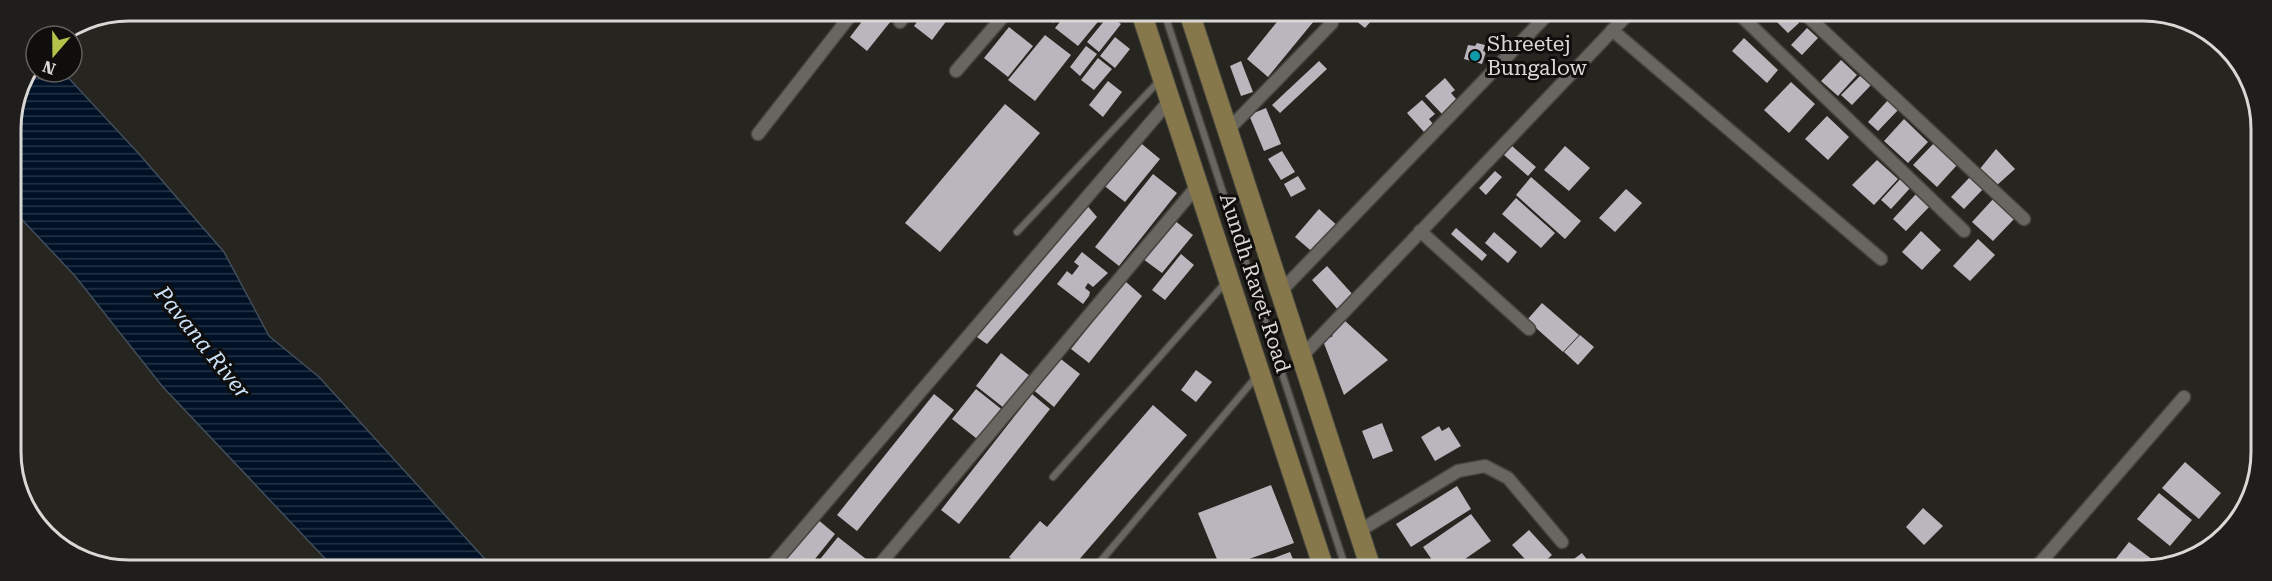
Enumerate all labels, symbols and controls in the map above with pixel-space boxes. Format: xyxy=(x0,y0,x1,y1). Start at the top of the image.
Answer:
north arrow xyxy=(24,24,84,84)
place label: Shreetej Bungalow xyxy=(1487,32,1587,80)
marker: Shreetej Bungalow xyxy=(1468,49,1482,63)
text: N xyxy=(40,57,58,79)
street label: Aundh Ravet Road xyxy=(1215,191,1295,376)
water label: Pavana River xyxy=(149,280,255,403)

